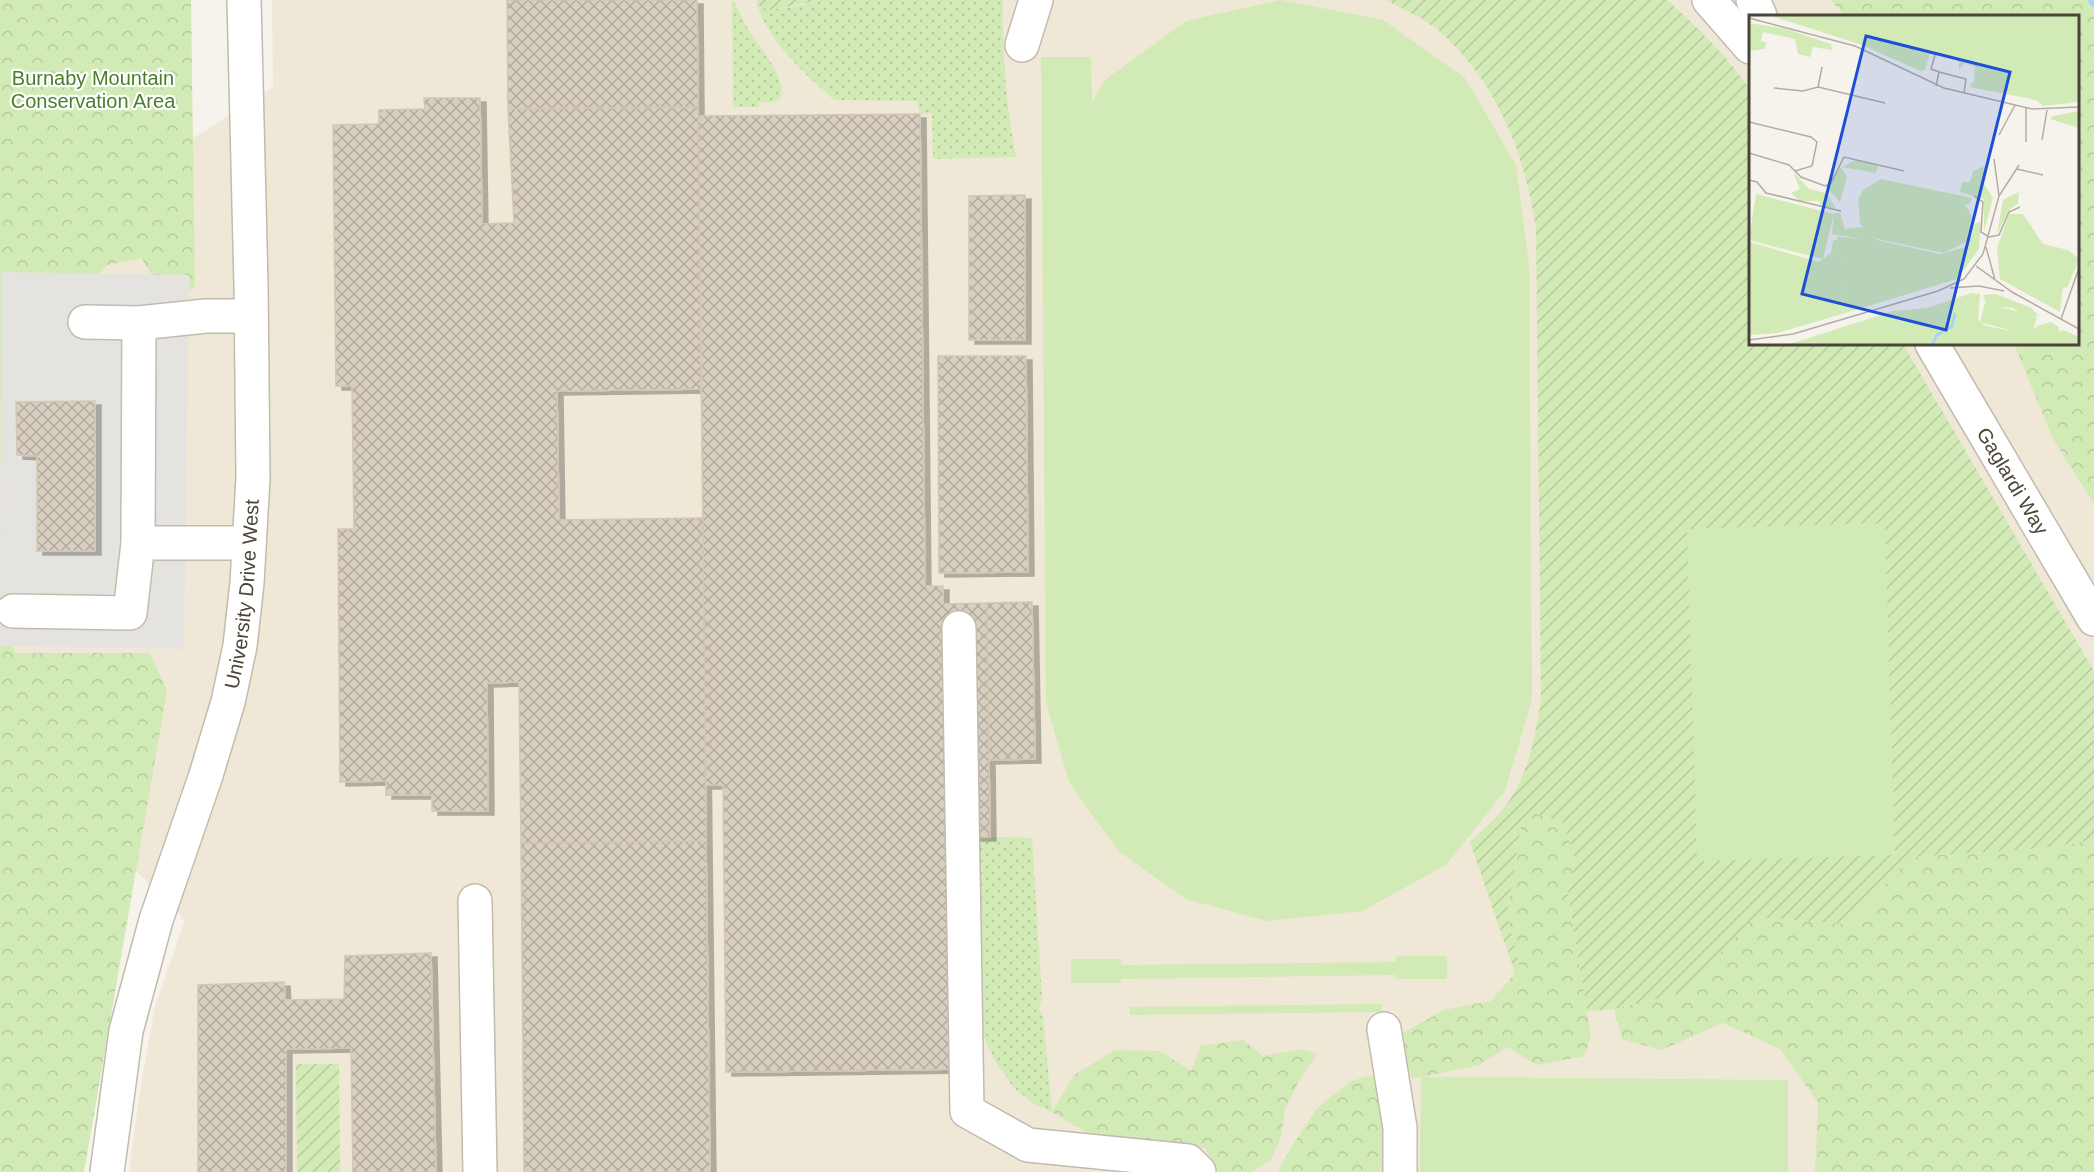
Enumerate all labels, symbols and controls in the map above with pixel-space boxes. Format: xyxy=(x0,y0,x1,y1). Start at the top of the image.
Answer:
inset map xyxy=(1749,15,2079,345)
park label: Burnaby Mountain Conservation Area xyxy=(11,67,176,112)
street label: Gaglardi Way xyxy=(1973,424,2053,538)
street label: University Drive West xyxy=(220,498,263,691)

